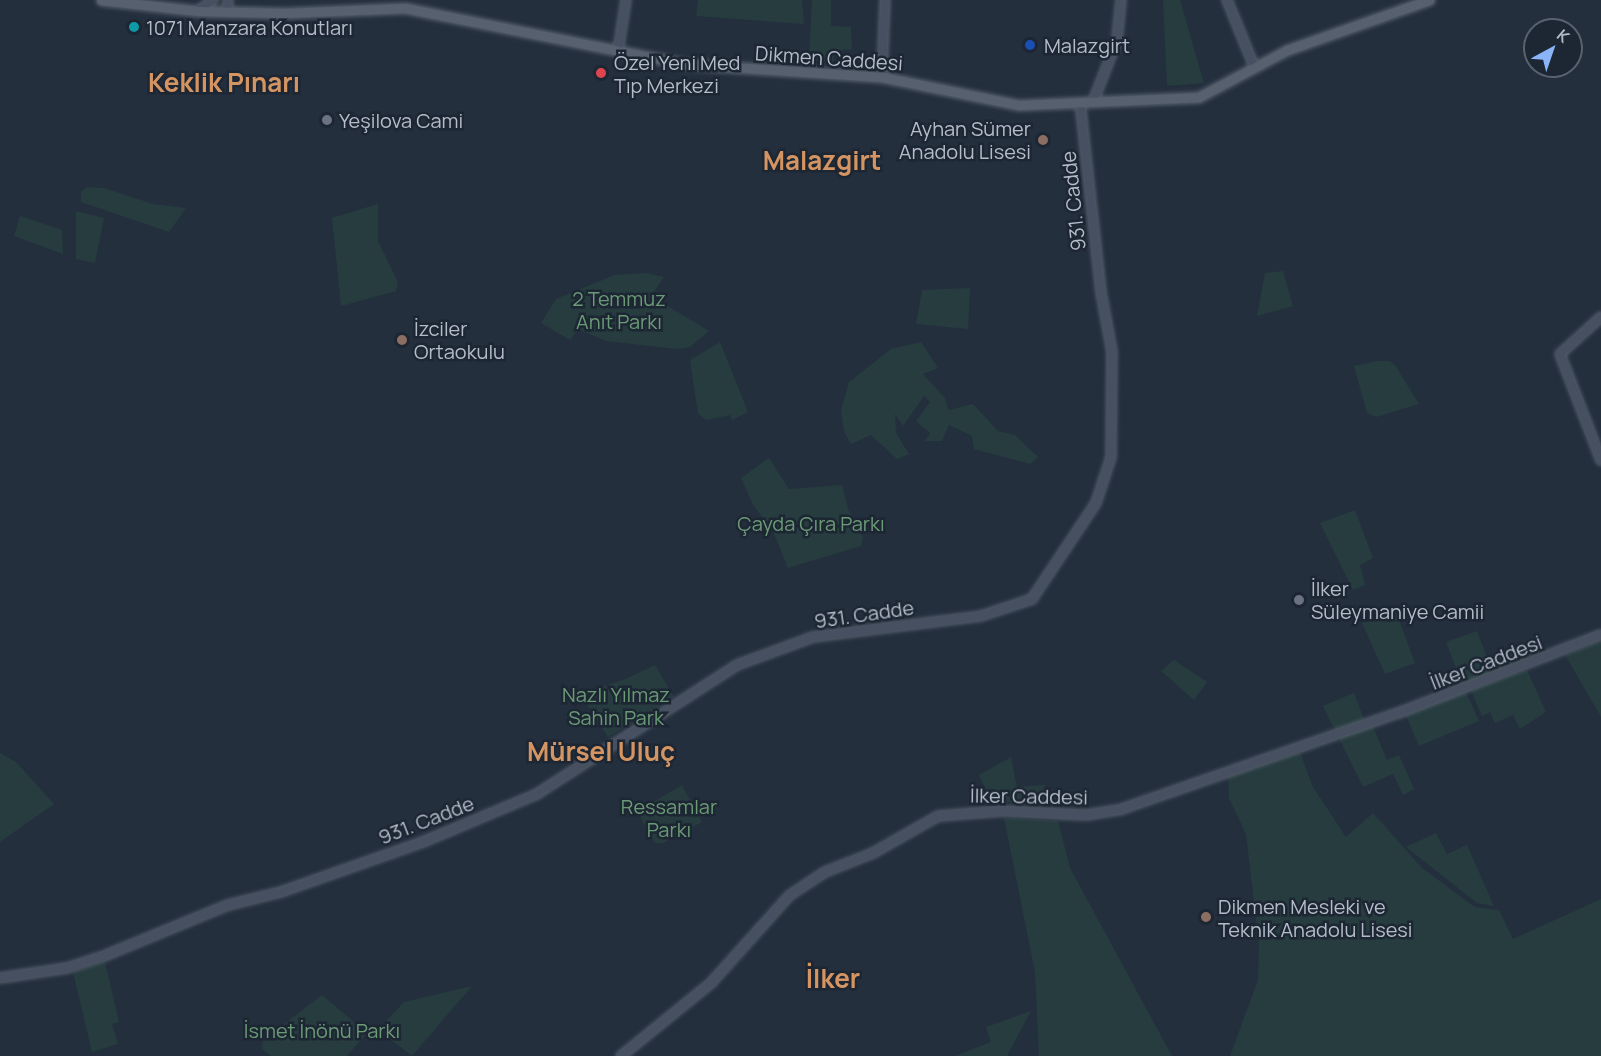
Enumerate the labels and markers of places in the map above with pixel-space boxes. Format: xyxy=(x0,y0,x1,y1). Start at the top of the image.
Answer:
place label: 1071 Manzara Konutları xyxy=(146,15,353,39)
marker: 1071 Manzara Konutları xyxy=(127,20,141,34)
place label: Malazgirt xyxy=(1044,33,1130,57)
marker: Malazgirt xyxy=(1021,36,1039,54)
place label: Özel Yeni Med Tıp Merkezi xyxy=(614,50,740,97)
marker: Özel Yeni Med Tıp Merkezi xyxy=(592,64,610,82)
place label: Yeşilova Cami xyxy=(339,108,463,132)
marker: Yeşilova Cami xyxy=(320,113,334,127)
place label: Ayhan Sümer Anadolu Lisesi xyxy=(899,116,1031,163)
marker: Ayhan Sümer Anadolu Lisesi xyxy=(1036,133,1050,147)
place label: İzciler Ortaokulu xyxy=(414,316,505,363)
marker: İzciler Ortaokulu xyxy=(395,333,409,347)
place label: İlker Süleymaniye Camii xyxy=(1311,576,1484,623)
marker: İlker Süleymaniye Camii xyxy=(1292,593,1306,607)
place label: Dikmen Mesleki ve Teknik Anadolu Lisesi xyxy=(1218,894,1413,941)
marker: Dikmen Mesleki ve Teknik Anadolu Lisesi xyxy=(1199,910,1213,924)

